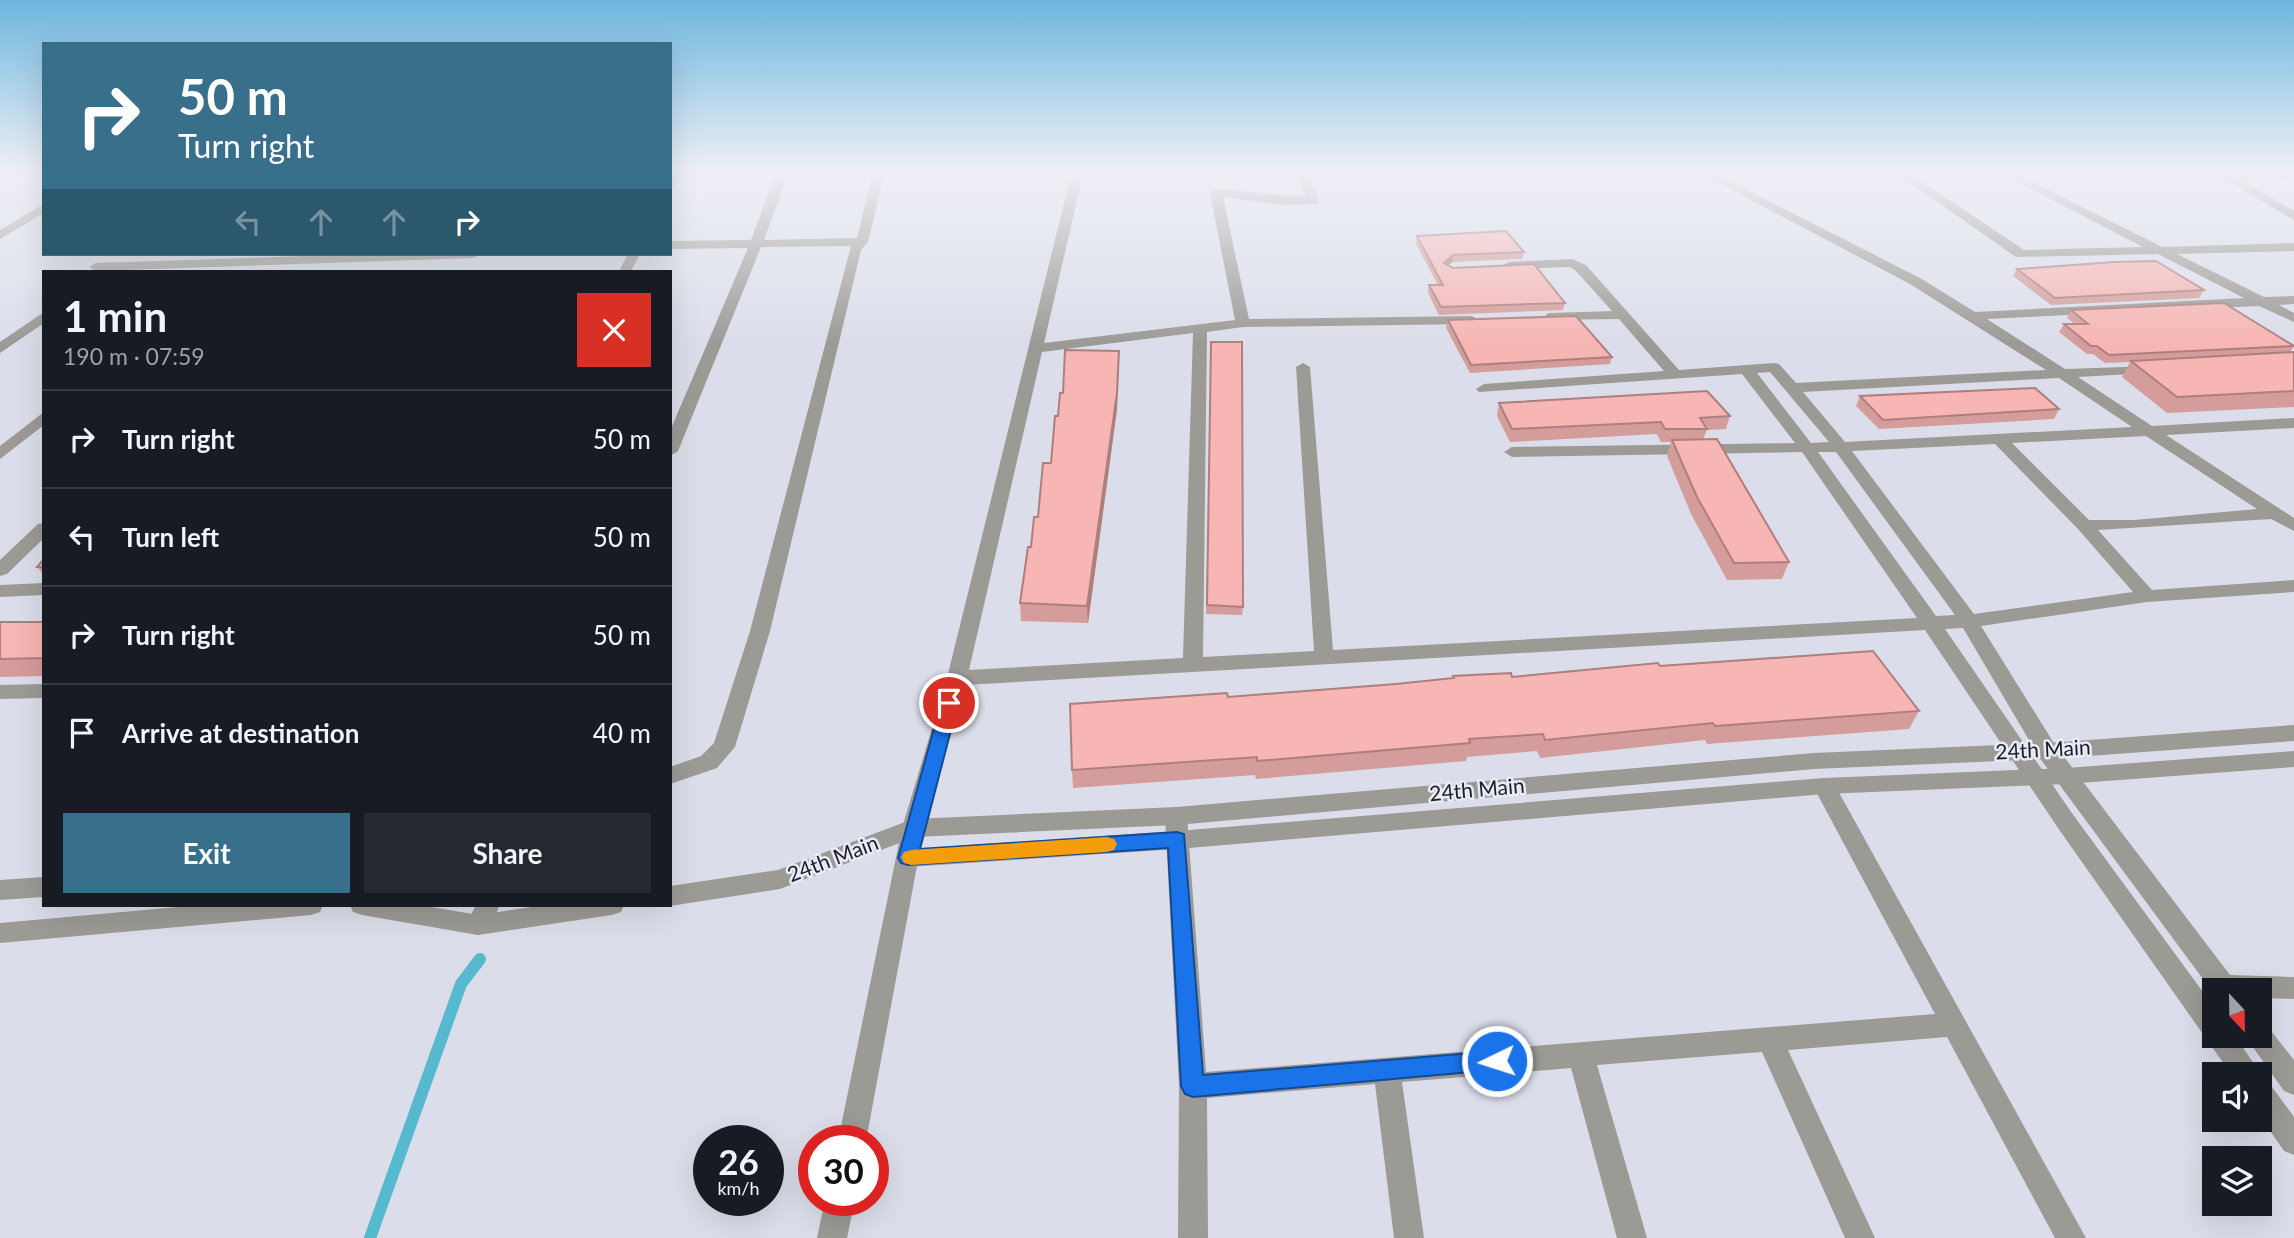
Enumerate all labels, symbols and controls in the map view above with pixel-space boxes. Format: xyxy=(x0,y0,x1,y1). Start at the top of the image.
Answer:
text: 50 m xyxy=(178,67,288,125)
icon: right xyxy=(63,70,154,161)
text: Turn right xyxy=(178,126,314,165)
icon: left xyxy=(229,203,267,241)
icon: ahead xyxy=(302,203,340,241)
icon: ahead xyxy=(375,203,413,241)
icon: right xyxy=(448,203,486,241)
text: 1 min xyxy=(63,291,167,341)
button: close xyxy=(577,293,651,367)
text: 190 m · 07:59 xyxy=(63,342,205,370)
icon: right xyxy=(63,420,101,458)
text: Turn right xyxy=(122,423,235,455)
text: 50 m xyxy=(593,423,651,455)
icon: left xyxy=(63,518,101,556)
text: Turn left xyxy=(122,521,219,553)
text: 50 m xyxy=(593,521,651,553)
icon: right xyxy=(63,616,101,654)
text: Turn right xyxy=(122,619,235,651)
text: 50 m xyxy=(593,619,651,651)
pin xyxy=(919,673,979,733)
icon: arrive xyxy=(930,684,968,722)
icon: arrive xyxy=(63,714,101,752)
text: Arrive at destination xyxy=(122,717,359,749)
text: 40 m xyxy=(593,717,651,749)
street label: 24th Main xyxy=(1995,734,2091,763)
street label: 24th Main xyxy=(1428,772,1525,805)
button: Exit xyxy=(63,813,350,893)
button: Share xyxy=(364,813,651,893)
street label: 24th Main xyxy=(783,829,881,886)
north arrow xyxy=(2202,978,2272,1048)
map controls xyxy=(2202,978,2272,1216)
position arrow xyxy=(1460,1024,1534,1098)
button: sound xyxy=(2202,1062,2272,1132)
speed limit sign: 30 xyxy=(798,1125,889,1216)
text: 26 xyxy=(718,1140,759,1182)
button: layers xyxy=(2202,1146,2272,1216)
text: km/h xyxy=(717,1177,760,1199)

